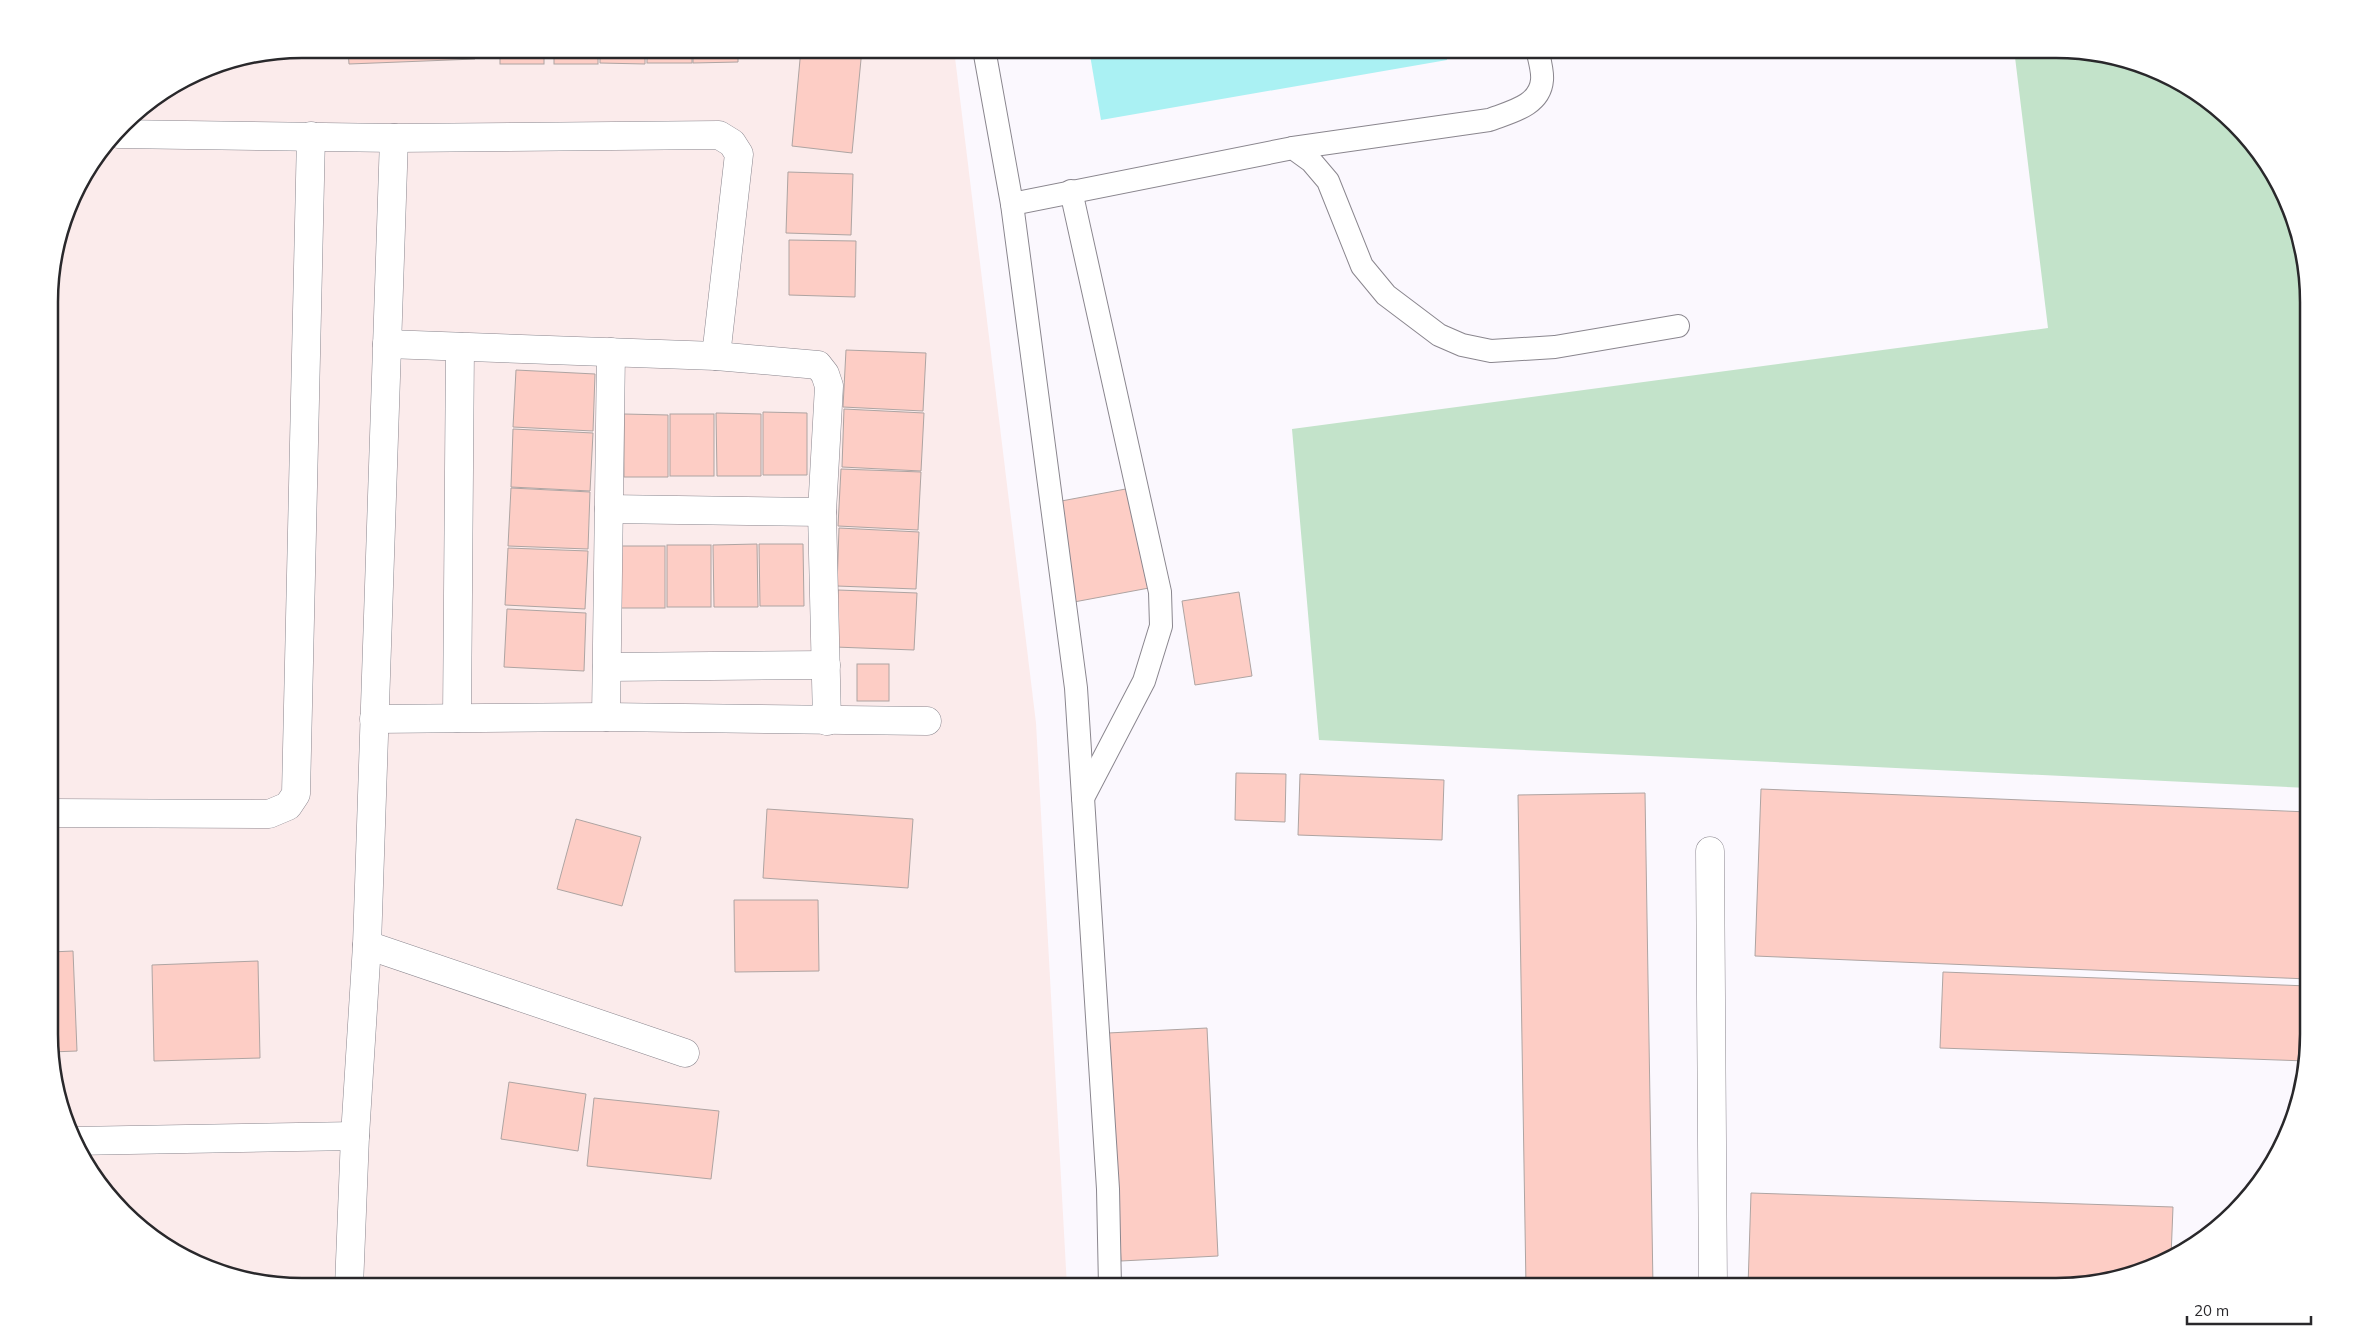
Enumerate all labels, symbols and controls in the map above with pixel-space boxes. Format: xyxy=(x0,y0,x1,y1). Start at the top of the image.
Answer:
scale bar xyxy=(2187,1294,2311,1326)
text: 20 m xyxy=(2194,1301,2229,1320)

